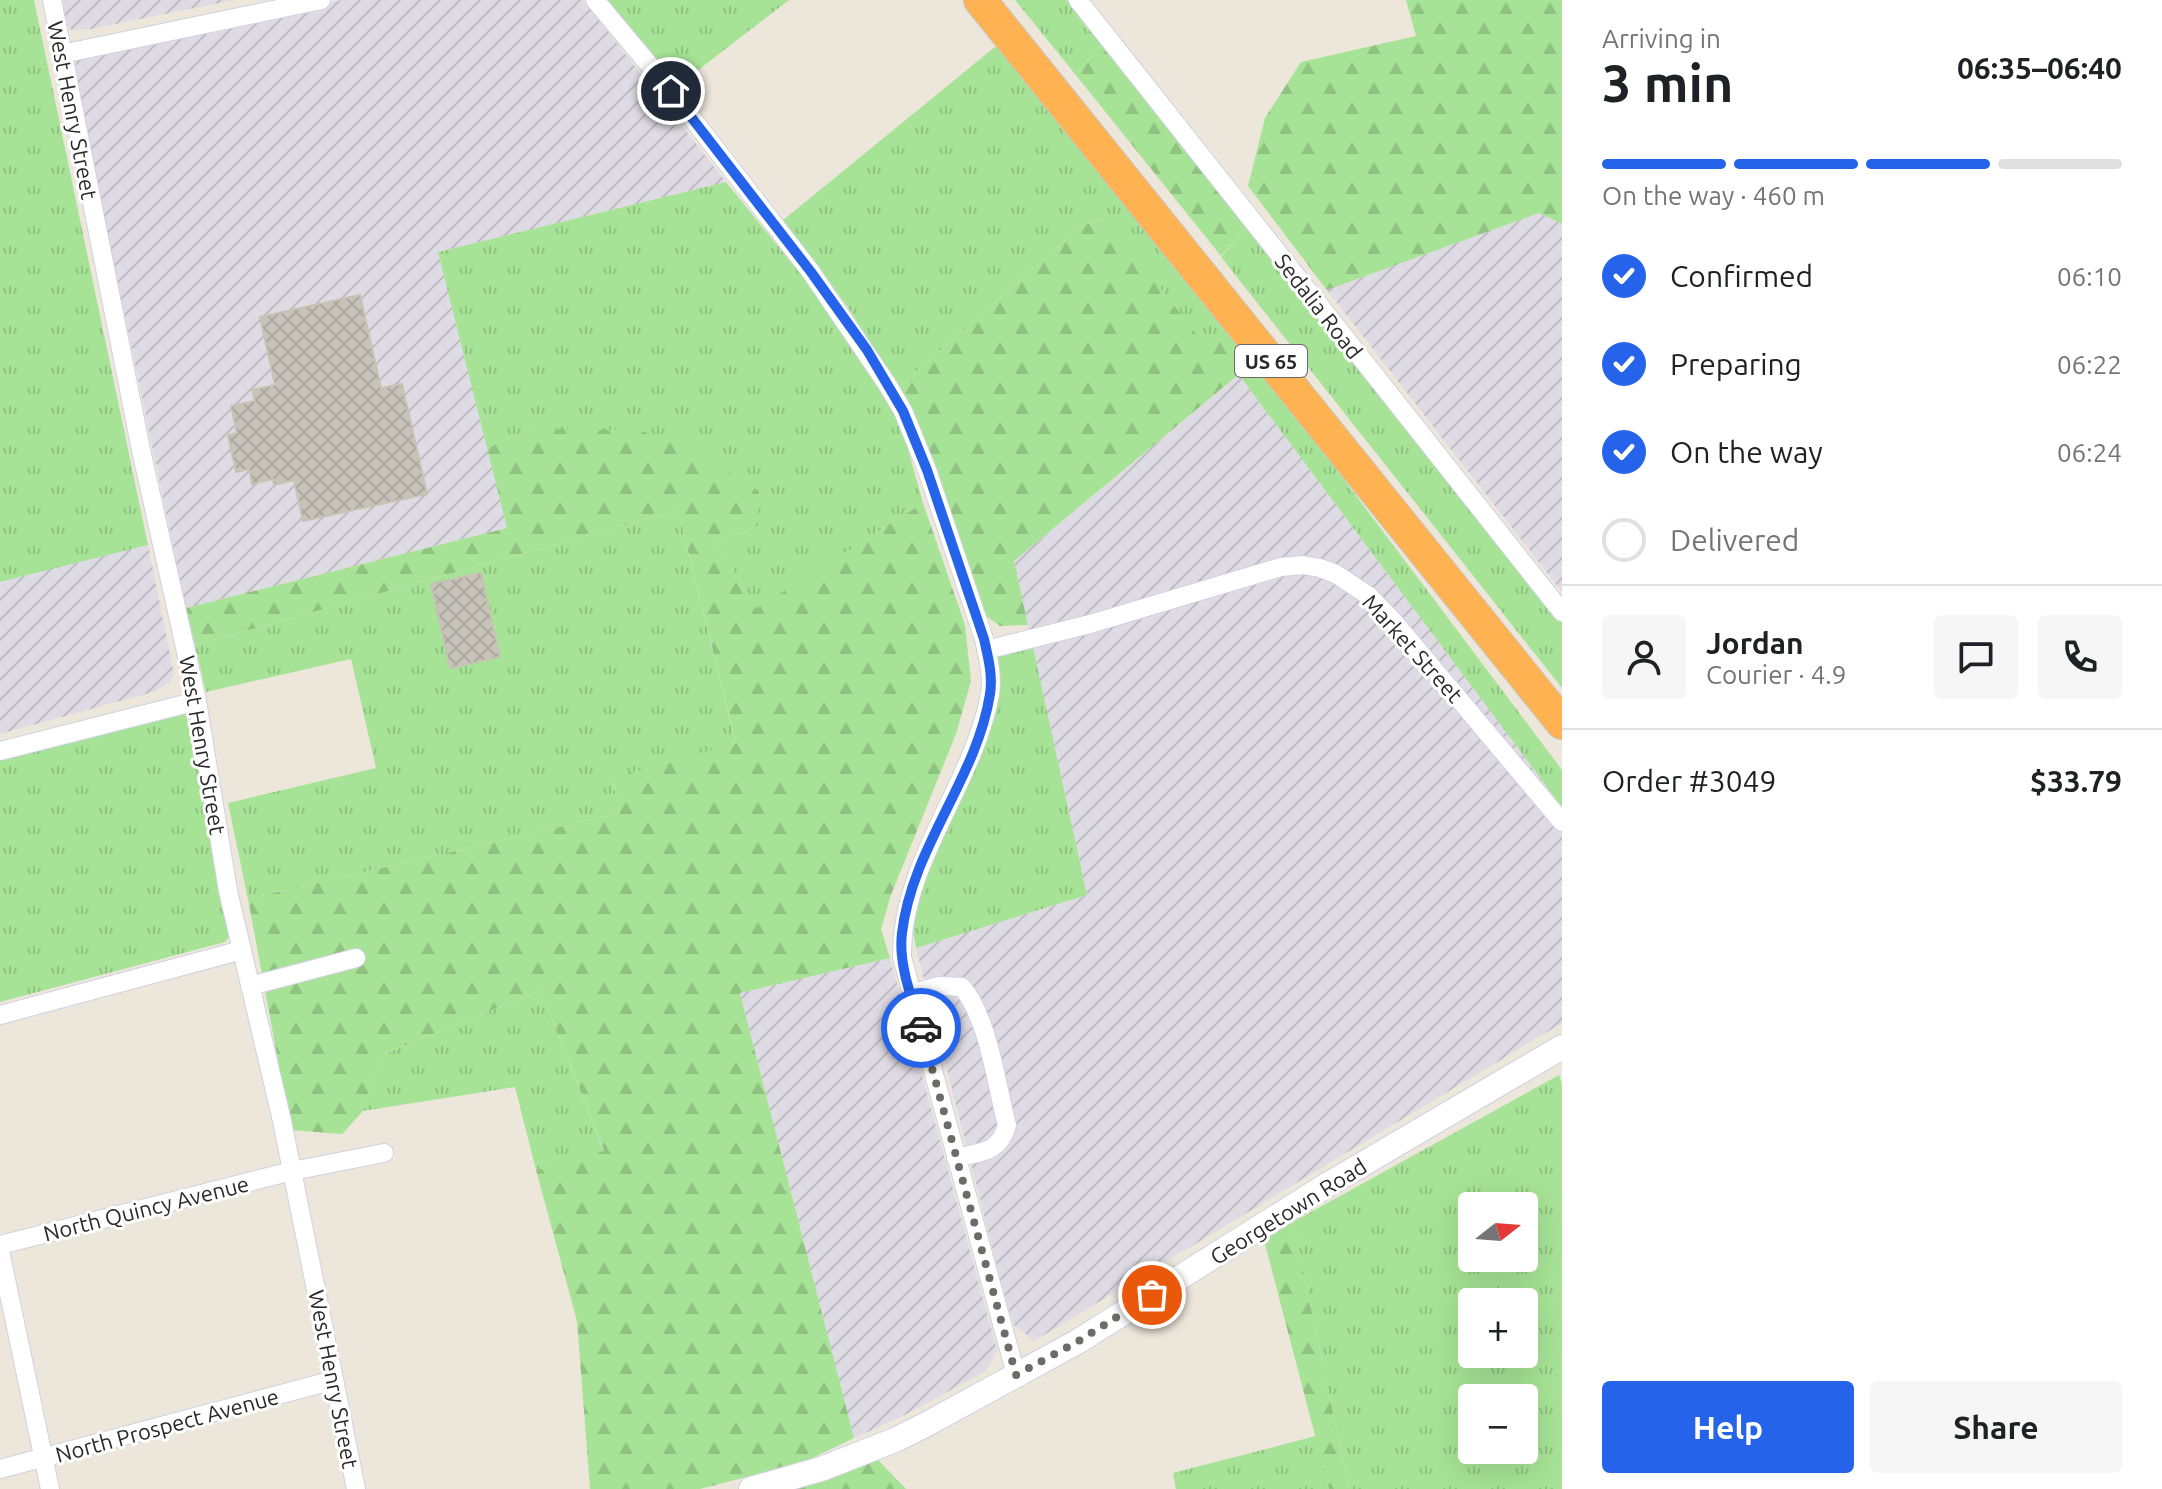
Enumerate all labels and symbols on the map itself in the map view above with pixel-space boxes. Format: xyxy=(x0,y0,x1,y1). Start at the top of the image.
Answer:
street label: West Henry Street xyxy=(43,19,103,202)
pin xyxy=(637,57,705,125)
street label: Sedalia Road xyxy=(1270,249,1368,363)
road number: US 65 xyxy=(1235,345,1307,377)
street label: Market Street xyxy=(1358,589,1468,707)
street label: West Henry Street xyxy=(175,654,231,837)
courier xyxy=(881,988,961,1068)
street label: Georgetown Road xyxy=(1205,1153,1371,1269)
street label: North Quincy Avenue xyxy=(41,1170,251,1246)
north arrow xyxy=(1458,1192,1538,1272)
pin xyxy=(1118,1261,1186,1329)
street label: West Henry Street xyxy=(304,1288,364,1471)
street label: North Prospect Avenue xyxy=(53,1383,281,1467)

